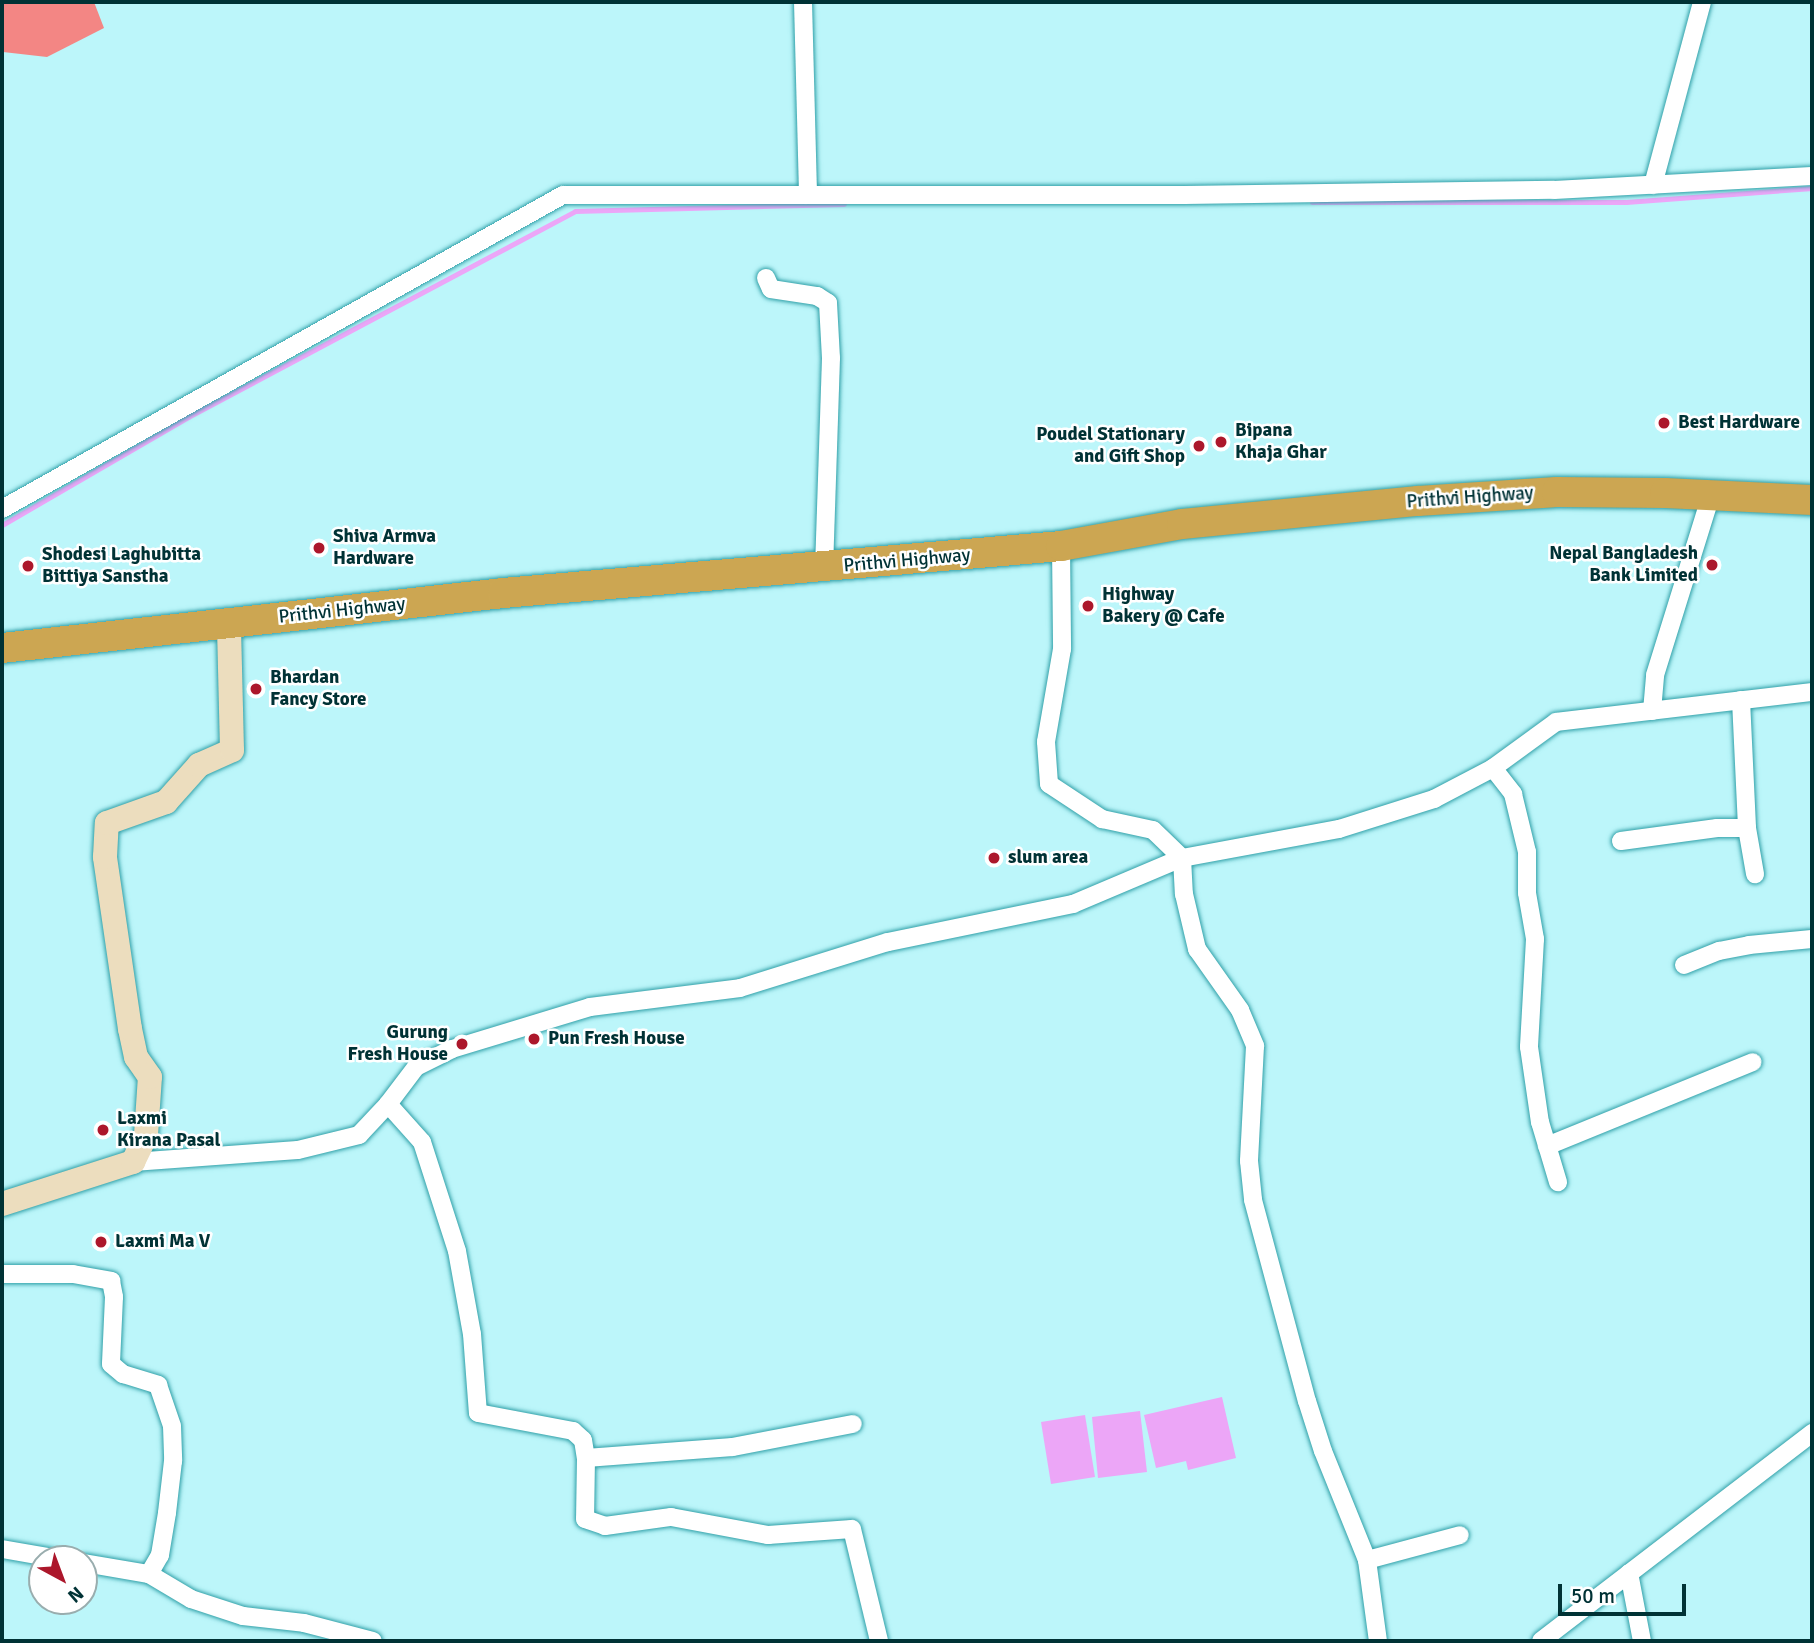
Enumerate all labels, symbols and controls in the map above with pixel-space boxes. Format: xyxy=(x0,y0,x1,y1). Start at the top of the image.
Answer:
place label: Best Hardware xyxy=(1678,412,1800,434)
marker: Best Hardware xyxy=(1656,415,1672,431)
place label: Bipana Khaja Ghar xyxy=(1235,420,1327,464)
place label: Poudel Stationary and Gift Shop xyxy=(1036,424,1185,468)
marker: Bipana Khaja Ghar xyxy=(1213,434,1229,450)
marker: Poudel Stationary and Gift Shop xyxy=(1191,438,1207,454)
street label: Prithvi Highway xyxy=(1406,482,1534,514)
place label: Shiva Armva Hardware xyxy=(333,526,436,570)
marker: Shiva Armva Hardware xyxy=(311,540,327,556)
place label: Nepal Bangladesh Bank Limited xyxy=(1549,543,1698,587)
place label: Shodesi Laghubitta Bittiya Sanstha xyxy=(42,544,201,588)
street label: Prithvi Highway xyxy=(843,544,971,578)
marker: Nepal Bangladesh Bank Limited xyxy=(1704,557,1720,573)
marker: Shodesi Laghubitta Bittiya Sanstha xyxy=(20,558,36,574)
place label: Highway Bakery @ Cafe xyxy=(1102,584,1225,628)
street label: Prithvi Highway xyxy=(278,593,406,629)
marker: Highway Bakery @ Cafe xyxy=(1080,598,1096,614)
place label: Bhardan Fancy Store xyxy=(270,667,366,711)
marker: Bhardan Fancy Store xyxy=(248,681,264,697)
place label: slum area xyxy=(1008,847,1088,869)
marker: slum area xyxy=(986,850,1002,866)
place label: Gurung Fresh House xyxy=(347,1022,448,1066)
place label: Pun Fresh House xyxy=(548,1028,685,1050)
marker: Pun Fresh House xyxy=(526,1031,542,1047)
marker: Gurung Fresh House xyxy=(454,1036,470,1052)
place label: Laxmi Kirana Pasal xyxy=(117,1108,221,1152)
marker: Laxmi Kirana Pasal xyxy=(95,1122,111,1138)
place label: Laxmi Ma V xyxy=(115,1231,210,1253)
marker: Laxmi Ma V xyxy=(93,1234,109,1250)
north arrow xyxy=(28,1545,98,1615)
scale bar xyxy=(1562,1570,1690,1614)
text: N xyxy=(63,1581,88,1608)
text: 50 m xyxy=(1571,1583,1615,1609)

